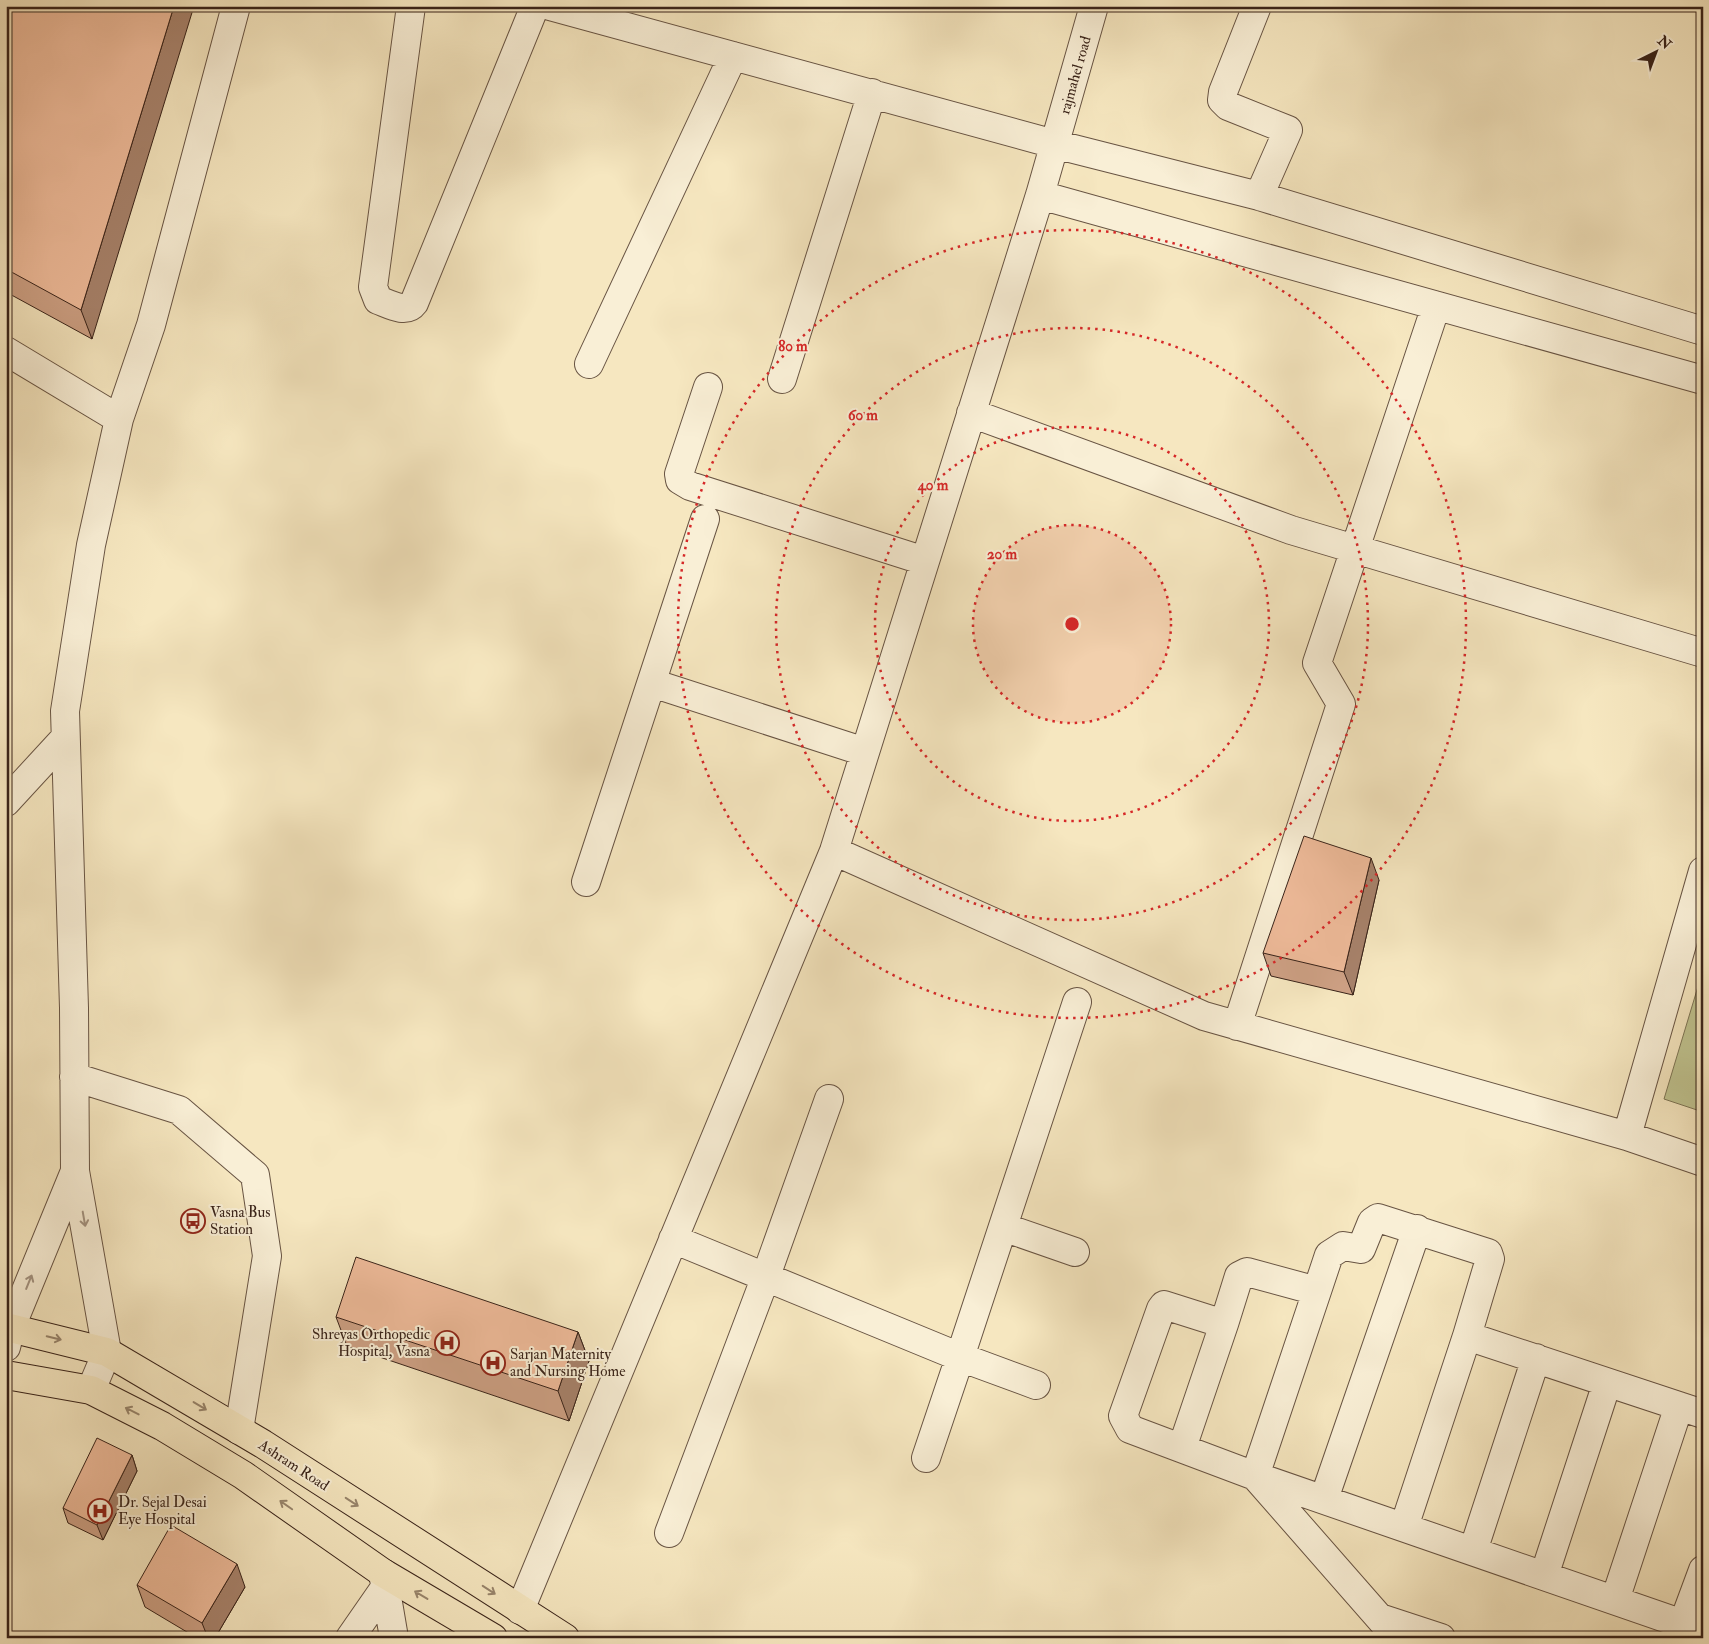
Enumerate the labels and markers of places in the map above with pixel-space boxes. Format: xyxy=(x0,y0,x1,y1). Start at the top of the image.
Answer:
centre of rings xyxy=(1063,615,1081,633)
place label: Vasna Bus Station xyxy=(210,1203,270,1239)
bus stop icon: Vasna Bus Station xyxy=(180,1208,206,1234)
place label: Shreyas Orthopedic Hospital, Vasna xyxy=(312,1325,431,1362)
hospital icon: Shreyas Orthopedic Hospital, Vasna xyxy=(434,1330,460,1356)
place label: Sarjan Maternity and Nursing Home xyxy=(510,1345,625,1381)
hospital icon: Sarjan Maternity and Nursing Home xyxy=(480,1350,506,1376)
place label: Dr. Sejal Desai Eye Hospital xyxy=(118,1493,207,1530)
hospital icon: Dr. Sejal Desai Eye Hospital xyxy=(87,1498,113,1524)

